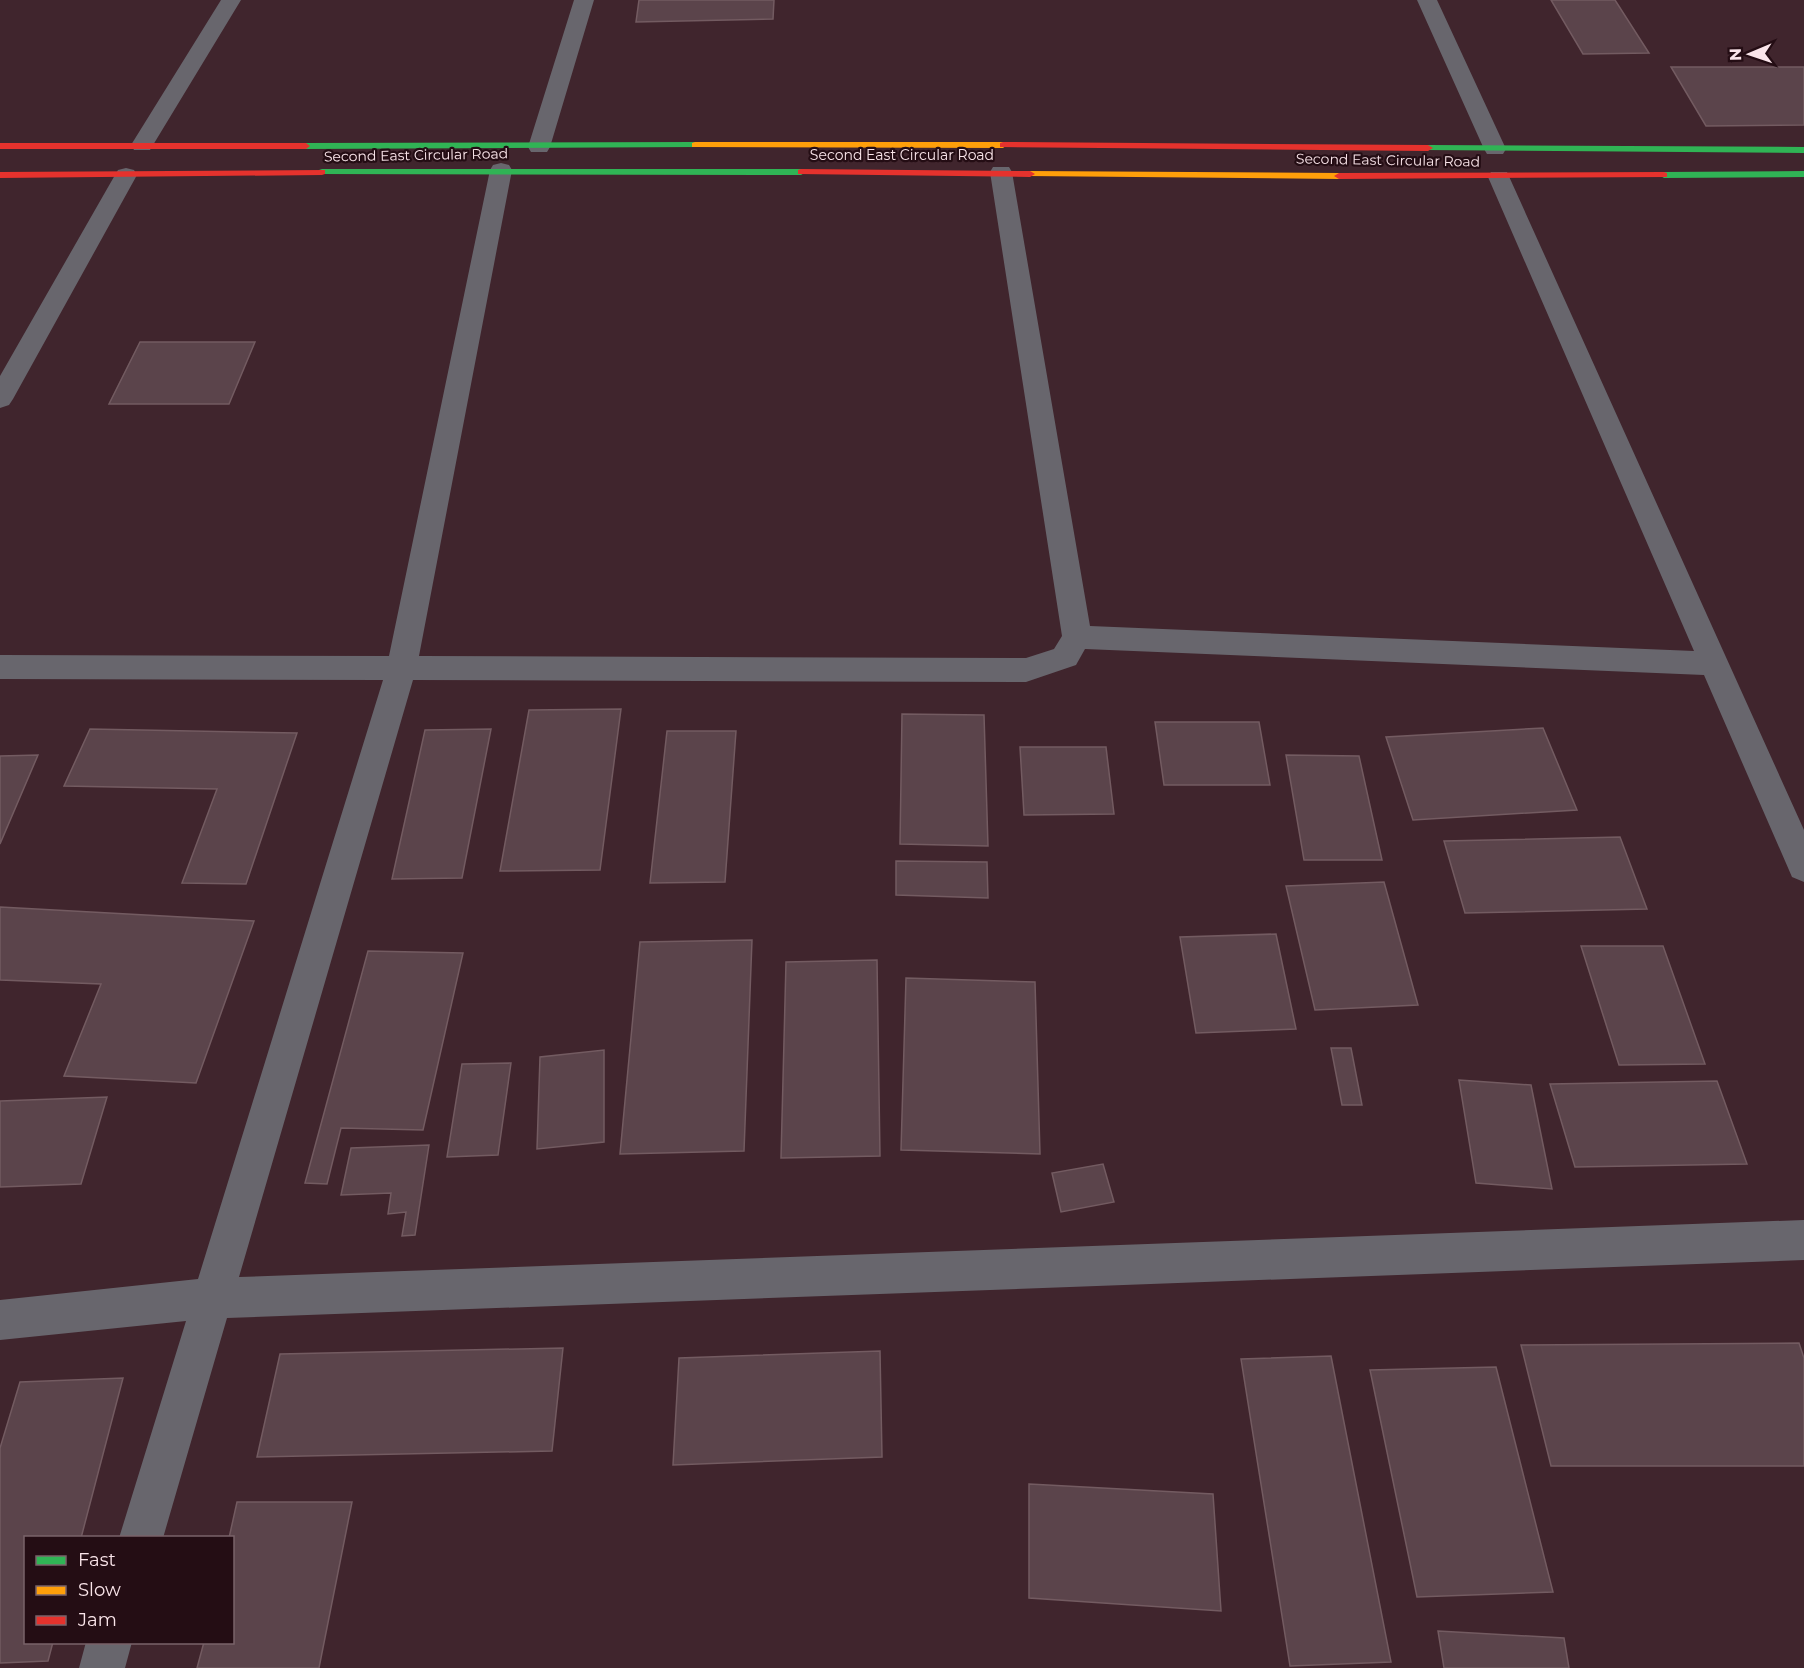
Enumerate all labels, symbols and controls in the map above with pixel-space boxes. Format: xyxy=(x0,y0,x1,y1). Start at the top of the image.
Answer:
north arrow xyxy=(1720,24,1780,84)
text: N xyxy=(1726,48,1745,61)
street label: Second East Circular Road xyxy=(324,144,508,166)
street label: Second East Circular Road xyxy=(810,146,994,164)
street label: Second East Circular Road xyxy=(1296,149,1480,171)
legend xyxy=(24,1536,234,1644)
text: Fast xyxy=(78,1549,116,1571)
text: Slow xyxy=(78,1579,121,1601)
text: Jam xyxy=(77,1609,117,1631)

